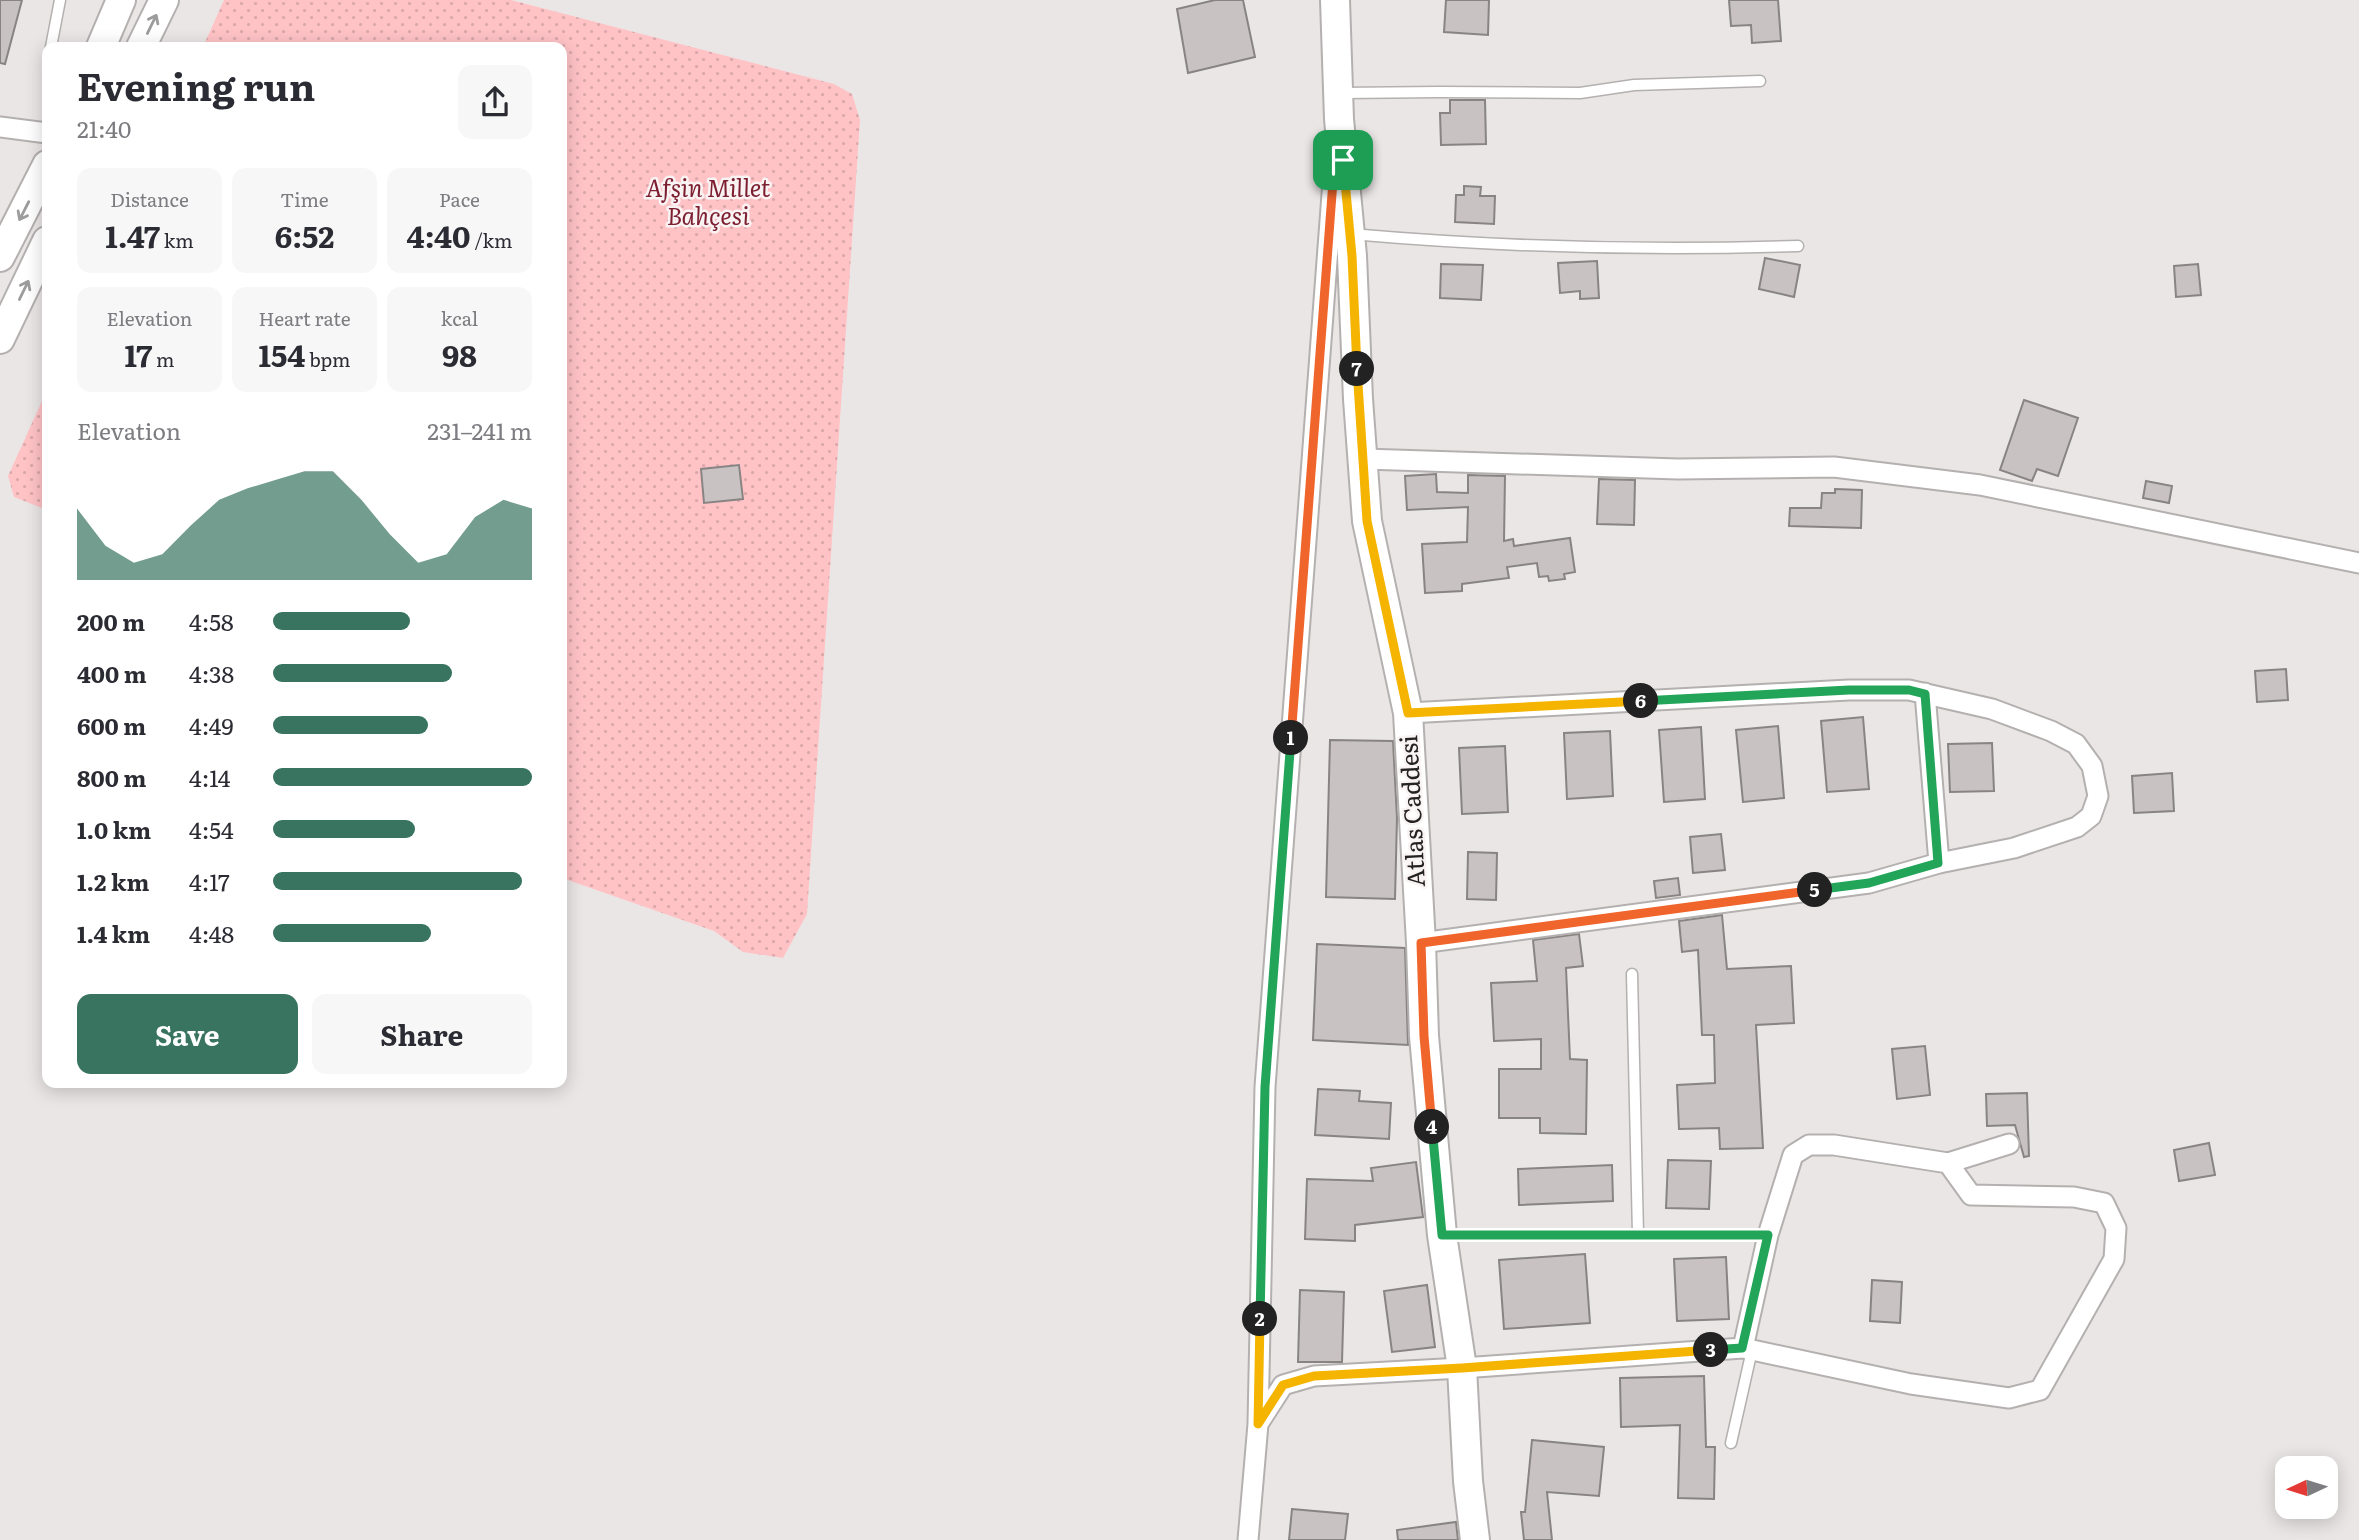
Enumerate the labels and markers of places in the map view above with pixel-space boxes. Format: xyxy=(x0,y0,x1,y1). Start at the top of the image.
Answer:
pin xyxy=(1313,130,1373,190)
pin: 7 xyxy=(1340,352,1374,386)
pin: 6 xyxy=(1624,684,1658,718)
pin: 1 xyxy=(1274,720,1308,756)
pin: 5 xyxy=(1798,872,1832,908)
pin: 4 xyxy=(1414,1110,1450,1144)
pin: 2 xyxy=(1242,1302,1278,1336)
pin: 3 xyxy=(1694,1332,1728,1368)

